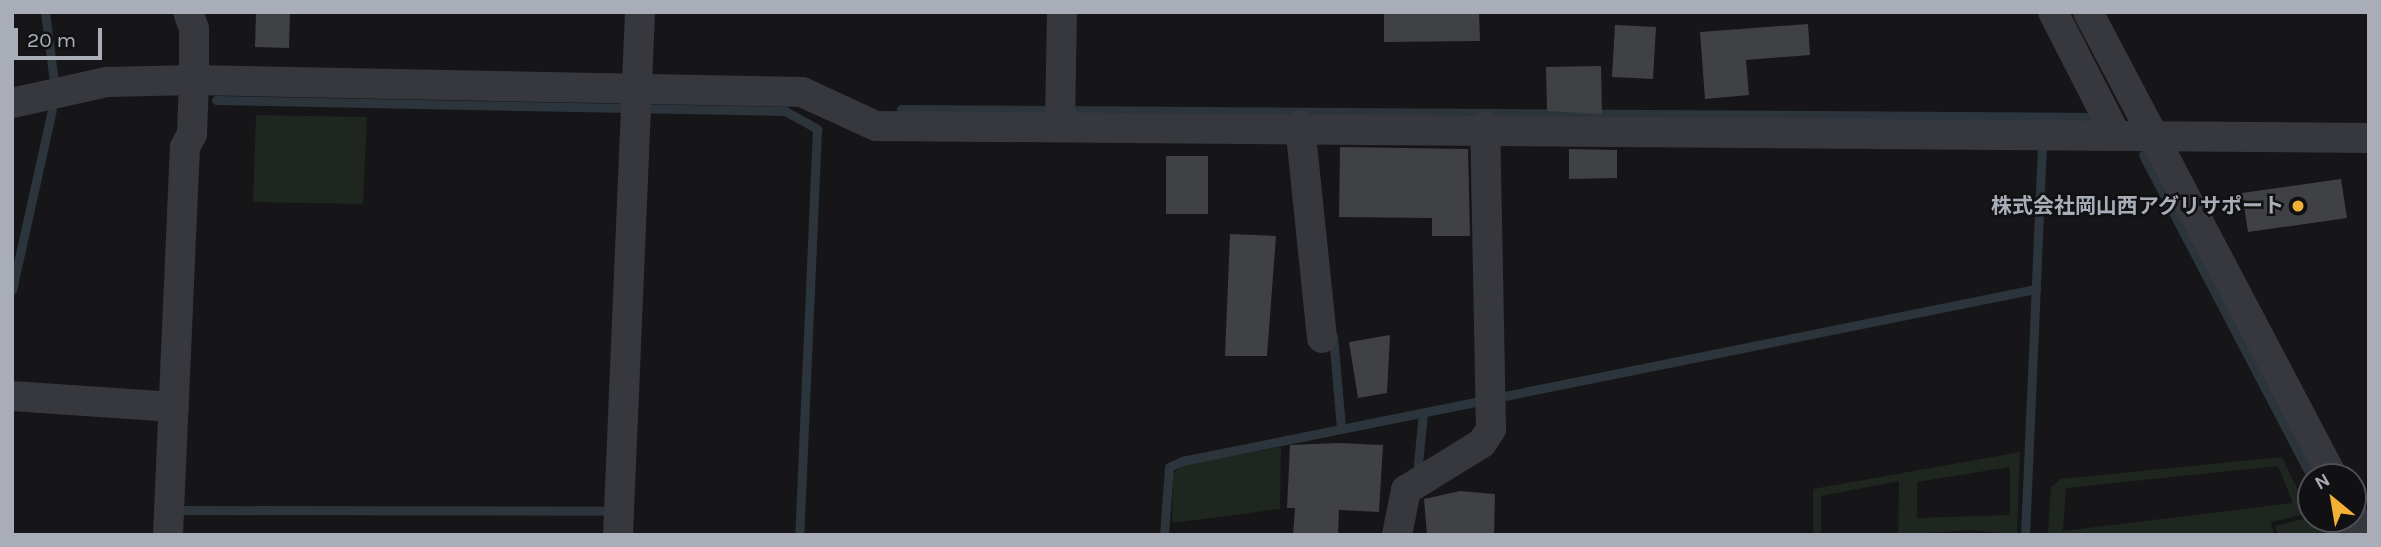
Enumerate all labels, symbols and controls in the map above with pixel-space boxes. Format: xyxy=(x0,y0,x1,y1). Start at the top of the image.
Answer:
scale bar xyxy=(18,14,105,58)
text: 20 m xyxy=(27,28,76,52)
place label: 株式会社岡山西アグリサポート xyxy=(1990,193,2284,219)
marker: 株式会社岡山西アグリサポート xyxy=(2290,198,2306,214)
north arrow xyxy=(2297,463,2367,533)
text: N xyxy=(2311,469,2334,494)

